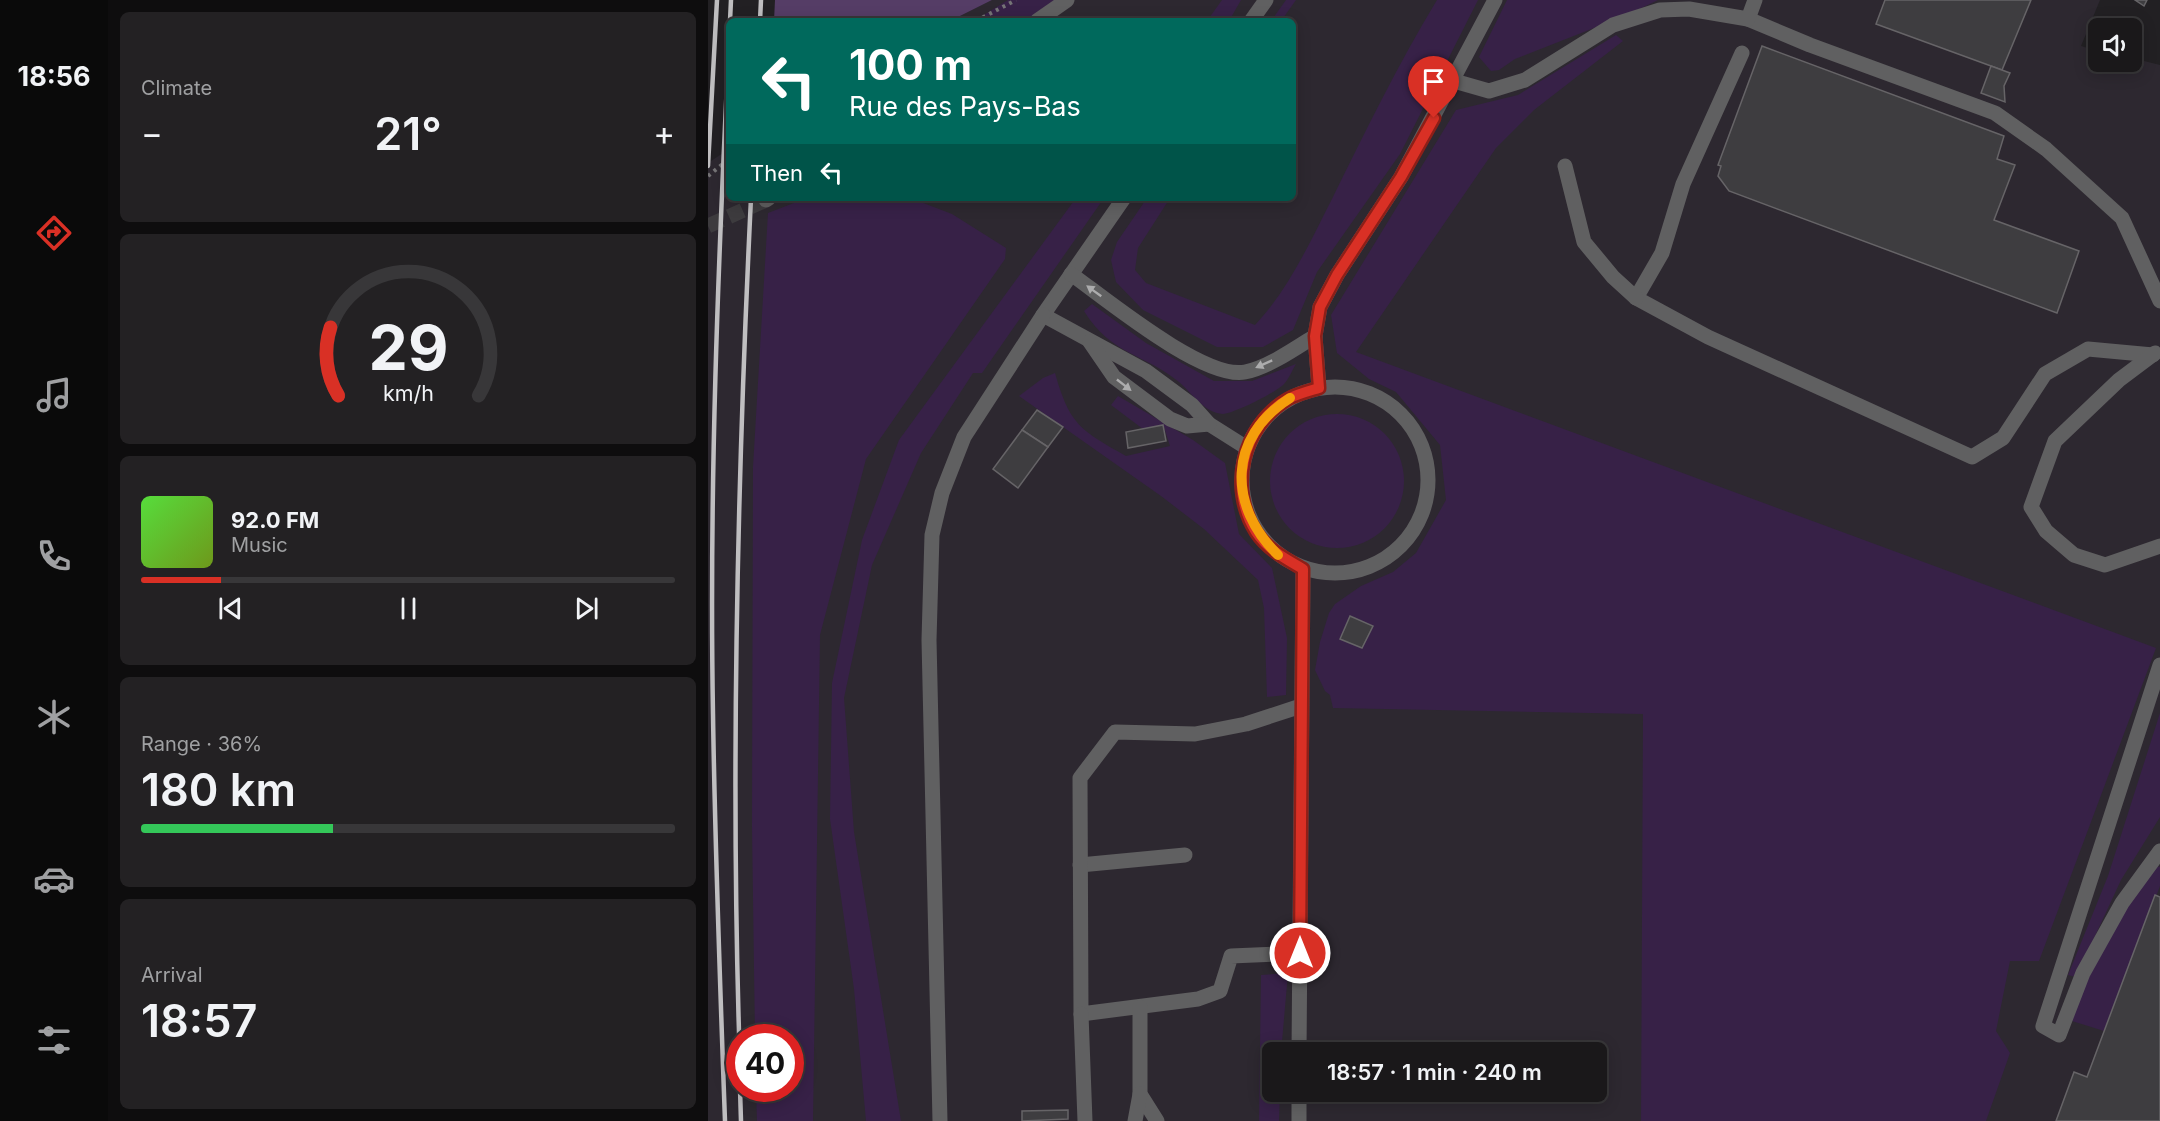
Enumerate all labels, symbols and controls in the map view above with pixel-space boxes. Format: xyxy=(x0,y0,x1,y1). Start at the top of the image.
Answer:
map controls xyxy=(2088,18,2142,72)
button: sound xyxy=(2088,18,2142,72)
text: 100 m xyxy=(849,39,972,90)
icon: left xyxy=(750,42,828,120)
pin xyxy=(1408,56,1459,118)
text: 18:56 xyxy=(17,60,91,93)
icon: arrive xyxy=(1417,65,1450,98)
text: Climate xyxy=(141,76,212,100)
text: Rue des Pays-Bas xyxy=(849,90,1081,123)
text: 21° xyxy=(374,106,442,161)
text: − xyxy=(141,113,163,153)
text: + xyxy=(653,113,675,153)
icon: left xyxy=(815,156,848,189)
text: Then xyxy=(750,160,803,186)
icon: directions xyxy=(33,212,75,254)
one-way arrow xyxy=(1086,285,1101,297)
text: 29 xyxy=(368,310,448,385)
one-way arrow xyxy=(1254,359,1272,369)
icon: music xyxy=(33,374,75,416)
one-way arrow xyxy=(1117,379,1132,391)
text: km/h xyxy=(383,380,433,406)
text: 92.0 FM xyxy=(231,507,319,533)
text: Music xyxy=(231,533,288,557)
icon: phone xyxy=(33,535,75,577)
icon: previous xyxy=(214,592,247,625)
icon: pause xyxy=(392,592,425,625)
icon: next xyxy=(570,592,603,625)
icon: climate xyxy=(33,696,75,738)
text: Range · 36% xyxy=(141,732,262,756)
text: 180 km xyxy=(141,762,296,817)
icon: car xyxy=(33,858,75,900)
position arrow xyxy=(1268,921,1332,985)
text: Arrival xyxy=(141,963,203,987)
text: 18:57 xyxy=(141,993,257,1048)
icon: filters xyxy=(33,1019,75,1061)
speed limit sign: 40 xyxy=(726,1024,804,1102)
text: 18:57 · 1 min · 240 m xyxy=(1327,1059,1542,1085)

